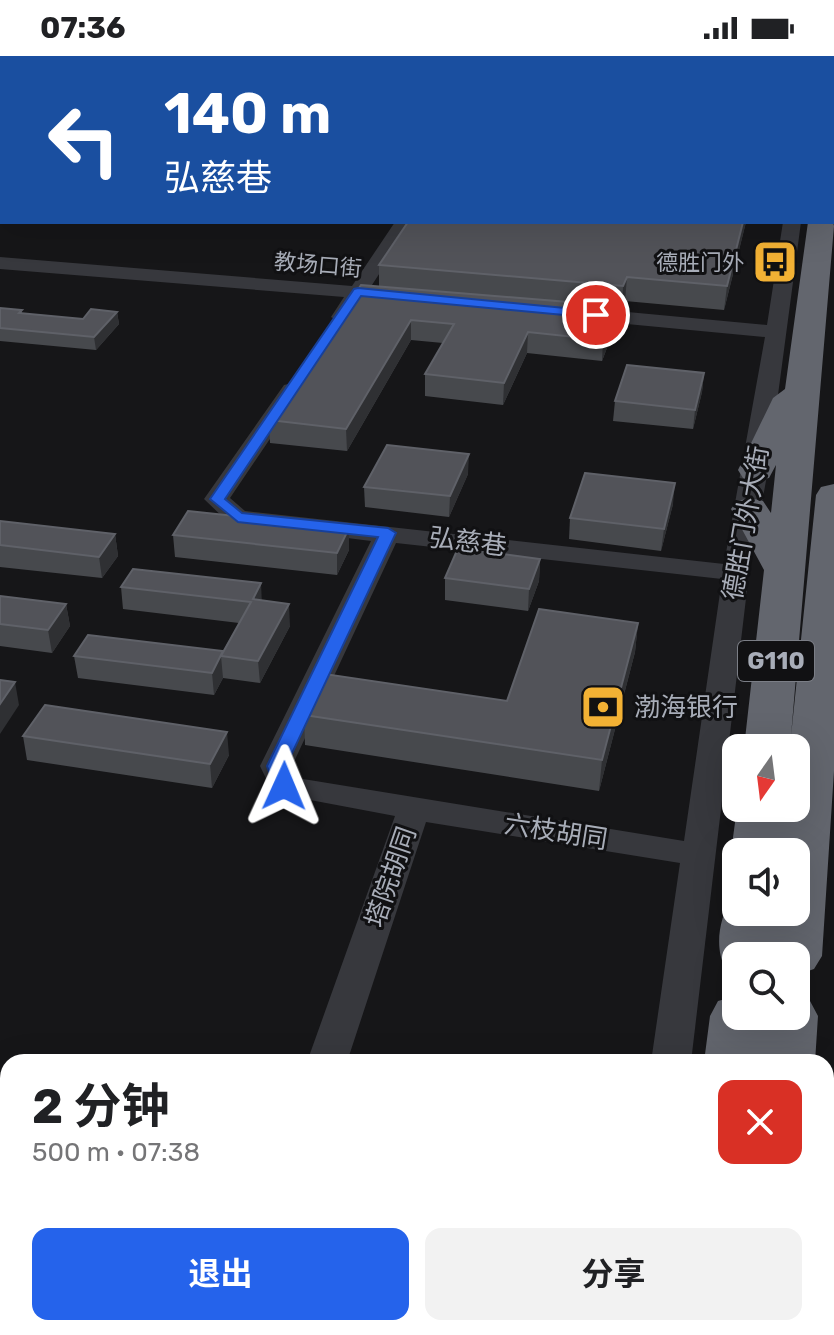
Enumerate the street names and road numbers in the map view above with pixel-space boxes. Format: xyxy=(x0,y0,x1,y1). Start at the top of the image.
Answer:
street label: 教场口街 xyxy=(273,248,363,282)
street label: 德胜门外大街 xyxy=(717,443,775,603)
street label: 弘慈巷 xyxy=(427,522,509,562)
road number: G110 xyxy=(738,641,814,681)
street label: 六枝胡同 xyxy=(502,809,610,855)
street label: 塔院胡同 xyxy=(359,823,423,931)

